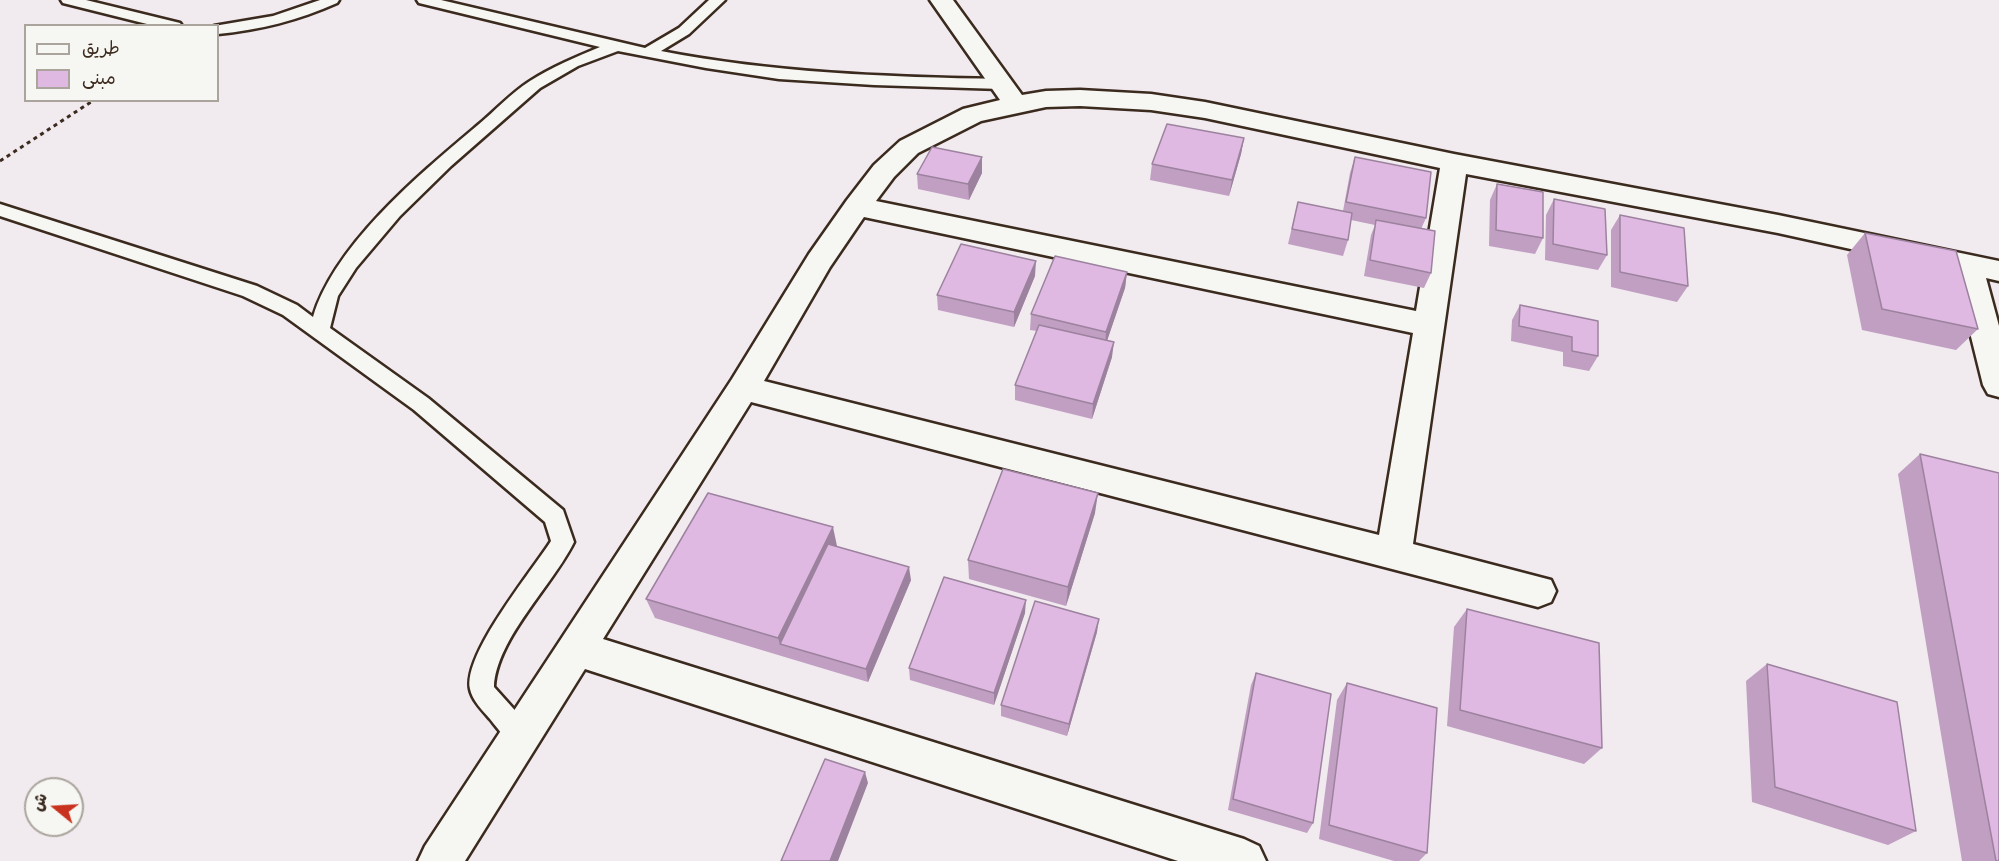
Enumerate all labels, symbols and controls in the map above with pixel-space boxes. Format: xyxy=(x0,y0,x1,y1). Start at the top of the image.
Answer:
legend xyxy=(24,24,219,102)
text: طريق xyxy=(82,35,120,59)
text: مبنى xyxy=(82,65,116,89)
north arrow xyxy=(24,777,84,837)
text: ش xyxy=(26,790,51,814)

